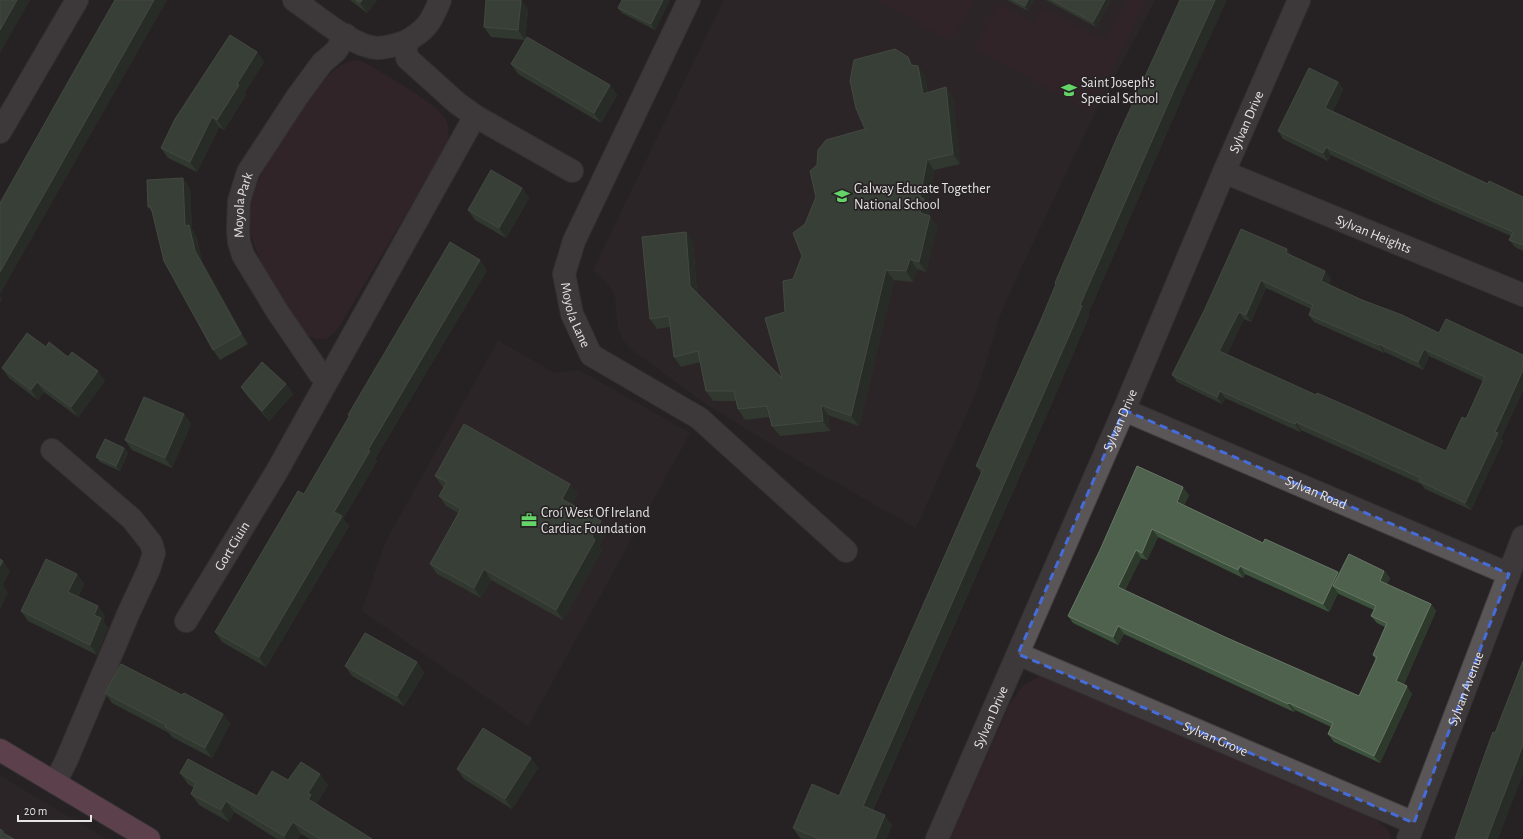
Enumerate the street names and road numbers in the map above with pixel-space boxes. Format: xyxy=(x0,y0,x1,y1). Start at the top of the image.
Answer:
street label: Sylvan Drive xyxy=(1227,89,1267,155)
street label: Moyola Park xyxy=(232,170,256,238)
street label: Sylvan Heights xyxy=(1334,213,1413,256)
street label: Moyola Lane xyxy=(558,281,593,350)
street label: Sylvan Drive xyxy=(1101,387,1140,454)
street label: Sylvan Road xyxy=(1283,474,1349,512)
street label: Gort Ciuin xyxy=(212,519,253,573)
street label: Sylvan Avenue xyxy=(1446,650,1487,728)
street label: Sylvan Drive xyxy=(971,684,1011,751)
street label: Sylvan Grove xyxy=(1181,719,1250,759)

